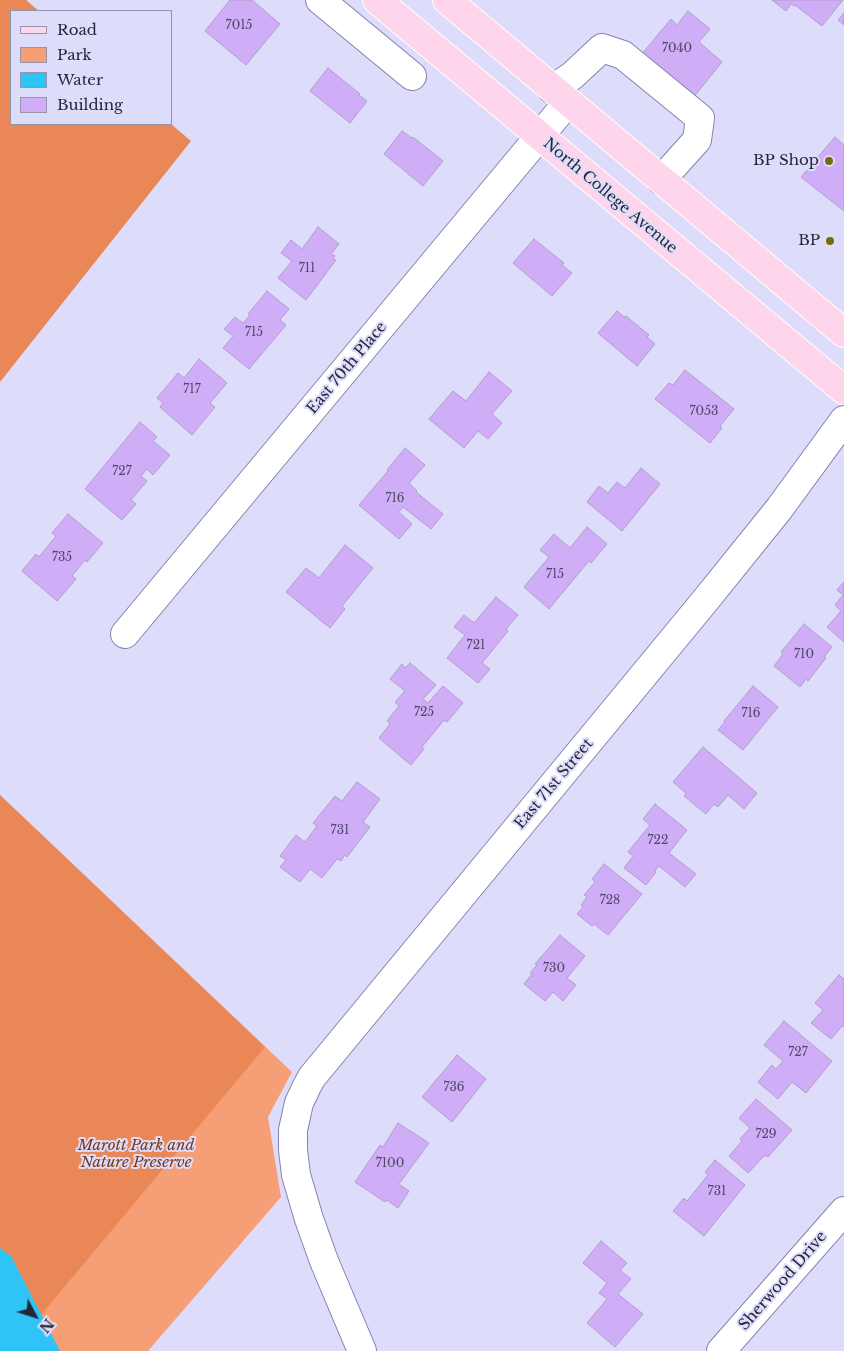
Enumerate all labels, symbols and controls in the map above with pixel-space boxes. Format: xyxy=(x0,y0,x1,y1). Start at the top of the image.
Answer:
legend xyxy=(10,10,172,125)
house number: 7015 xyxy=(226,19,252,33)
text: Road xyxy=(57,20,97,39)
house number: 7040 xyxy=(662,42,692,56)
text: Park xyxy=(57,45,92,64)
text: Water xyxy=(57,70,103,89)
text: Building xyxy=(57,95,123,114)
street label: North College Avenue xyxy=(539,135,681,257)
place label: BP Shop xyxy=(753,152,819,170)
marker: BP Shop xyxy=(823,155,835,167)
place label: BP xyxy=(798,232,820,250)
marker: BP xyxy=(824,235,836,247)
house number: 711 xyxy=(299,262,315,276)
street label: East 70th Place xyxy=(303,318,391,418)
house number: 715 xyxy=(245,326,263,340)
house number: 717 xyxy=(183,383,201,397)
house number: 7053 xyxy=(690,405,718,419)
house number: 727 xyxy=(112,465,132,479)
house number: 716 xyxy=(385,492,405,506)
house number: 735 xyxy=(52,551,72,565)
house number: 715 xyxy=(546,568,564,582)
house number: 721 xyxy=(467,639,485,653)
house number: 710 xyxy=(794,648,814,662)
house number: 725 xyxy=(414,706,434,720)
house number: 716 xyxy=(741,707,761,721)
street label: East 71st Street xyxy=(511,735,597,833)
house number: 731 xyxy=(331,824,349,838)
house number: 722 xyxy=(648,834,668,848)
house number: 728 xyxy=(600,894,620,908)
house number: 730 xyxy=(543,962,565,976)
house number: 727 xyxy=(788,1046,808,1060)
house number: 736 xyxy=(443,1081,465,1095)
house number: 729 xyxy=(755,1128,777,1142)
park label: Marott Park and Nature Preserve xyxy=(78,1137,194,1172)
house number: 7100 xyxy=(376,1157,404,1171)
house number: 731 xyxy=(708,1185,726,1199)
street label: Sherwood Drive xyxy=(735,1228,831,1334)
north arrow xyxy=(10,1291,60,1341)
text: N xyxy=(35,1315,58,1336)

